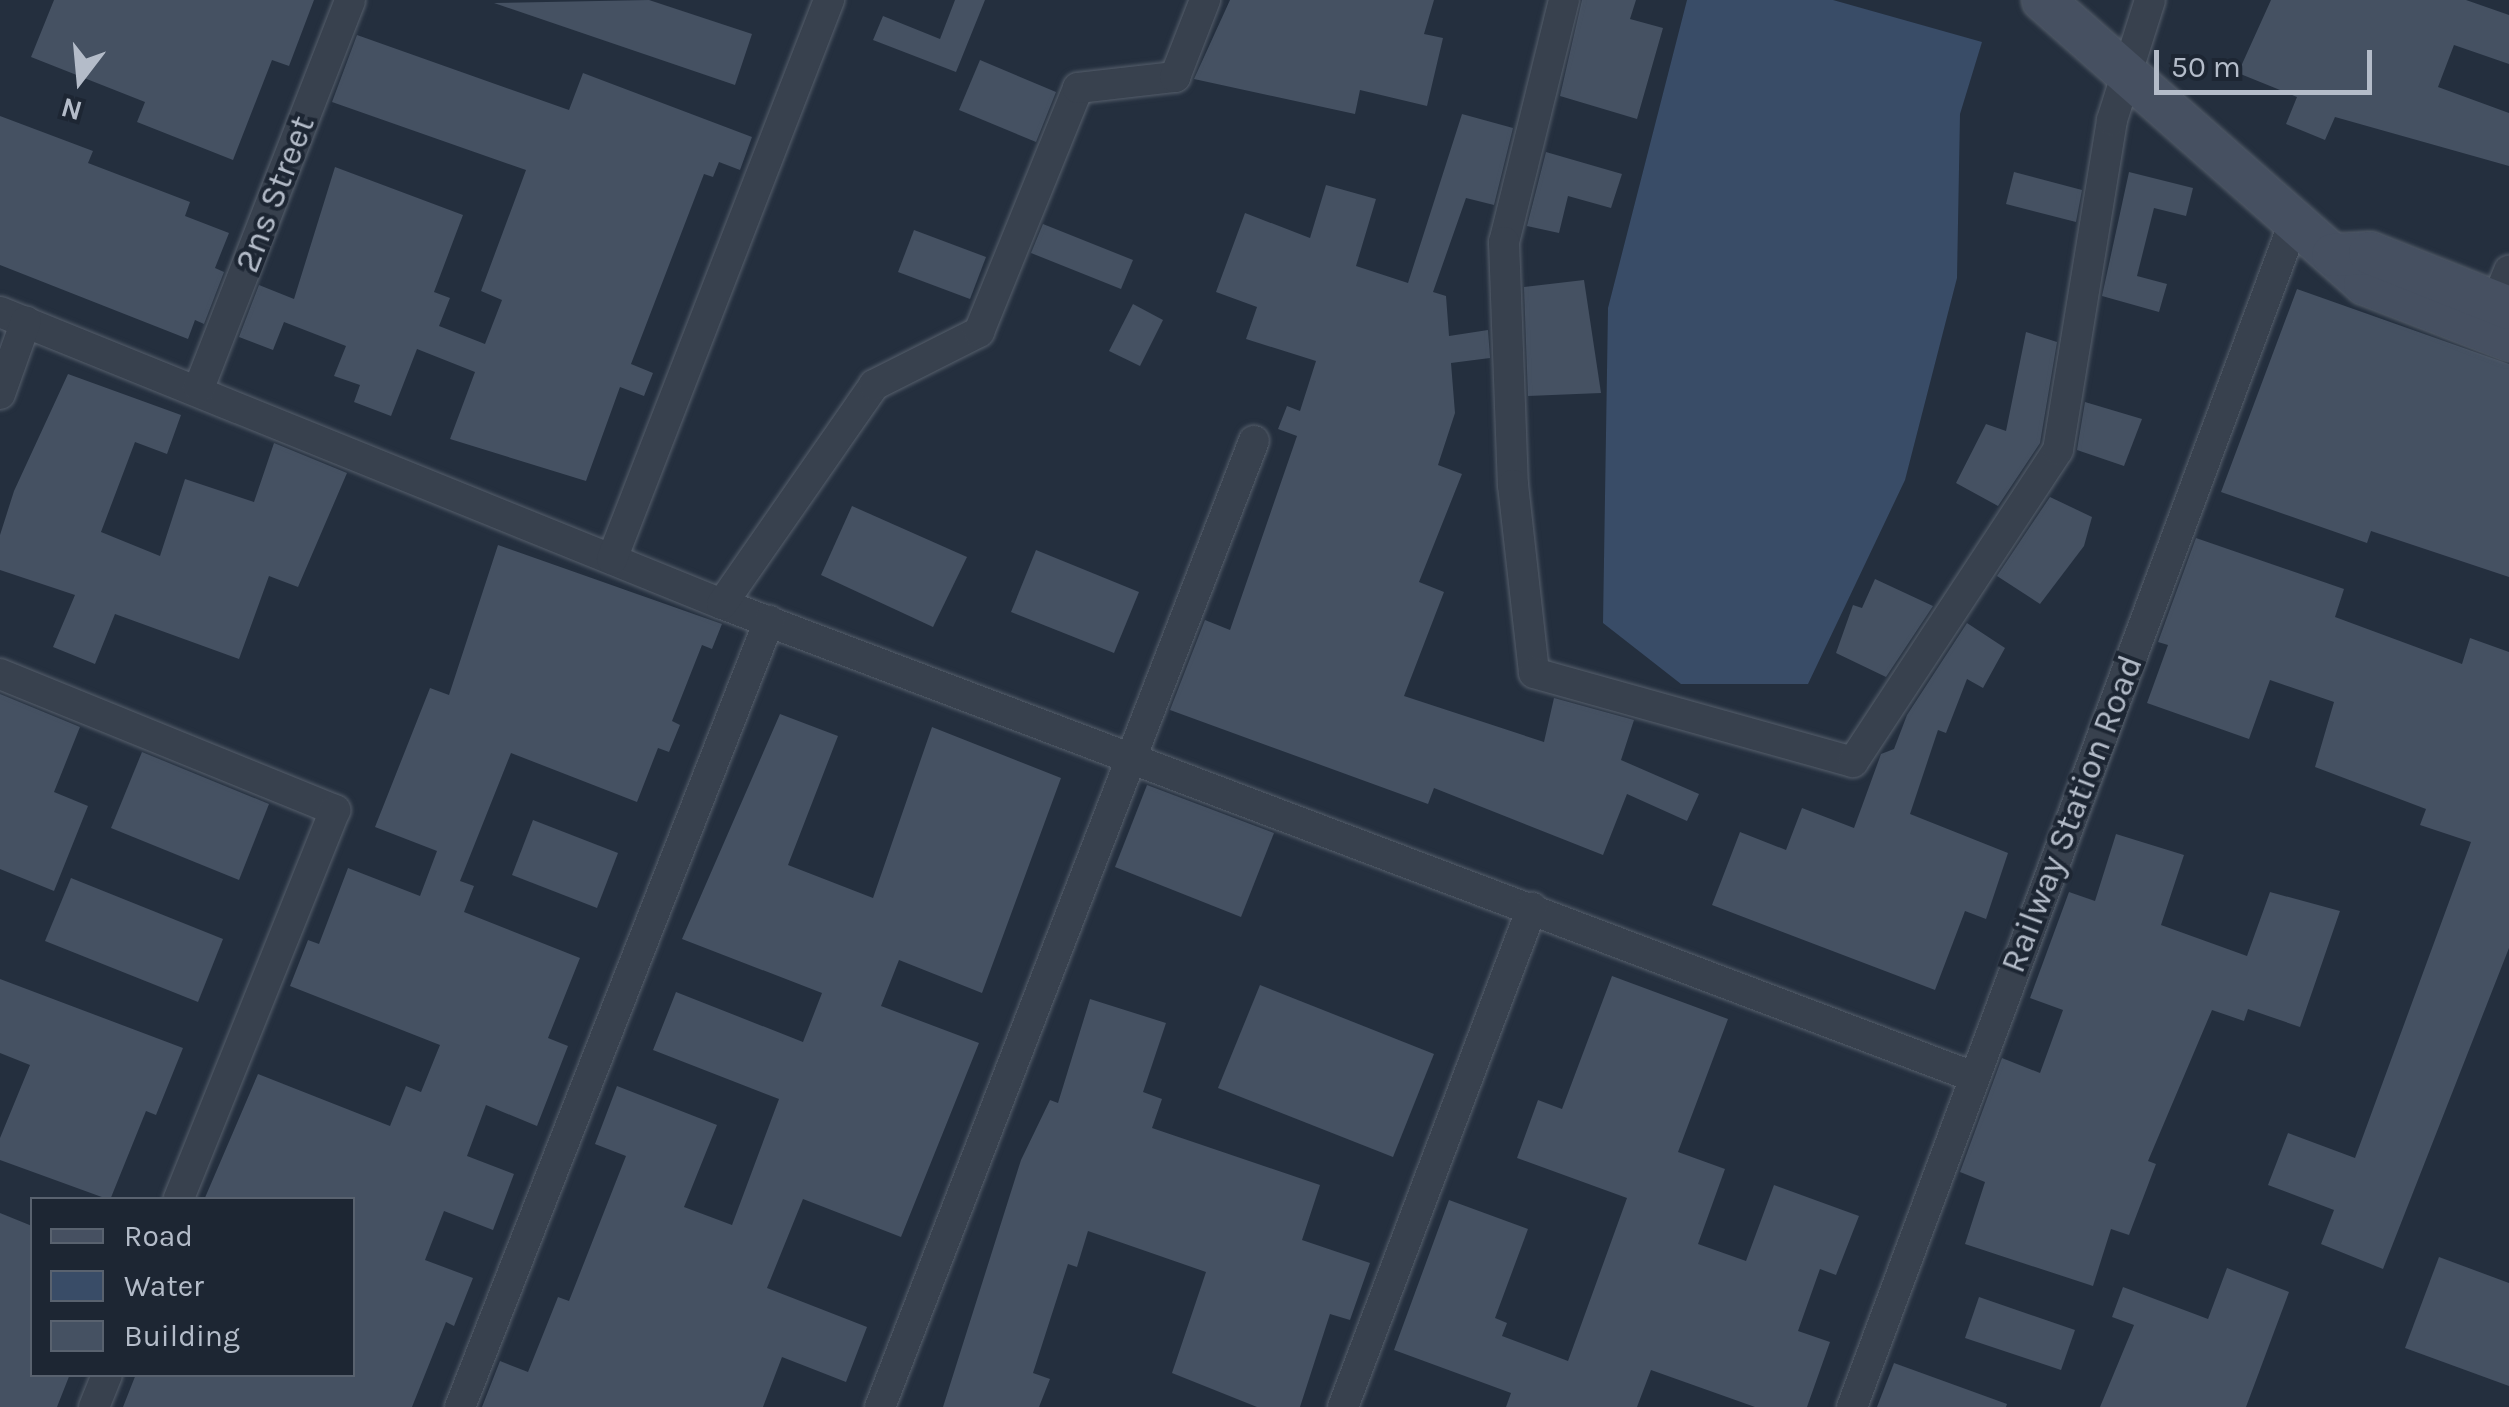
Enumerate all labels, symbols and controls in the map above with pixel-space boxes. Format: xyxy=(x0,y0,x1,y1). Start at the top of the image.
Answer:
north arrow xyxy=(30,30,130,130)
scale bar xyxy=(2159,30,2376,92)
text: 50 m xyxy=(2171,49,2241,85)
text: N xyxy=(57,91,86,128)
street label: 2ns Street xyxy=(226,110,324,278)
street label: Railway Station Road xyxy=(1992,649,2152,979)
legend xyxy=(30,1197,355,1377)
text: Road xyxy=(124,1218,193,1254)
text: Water xyxy=(124,1268,204,1304)
text: Building xyxy=(124,1318,240,1354)

